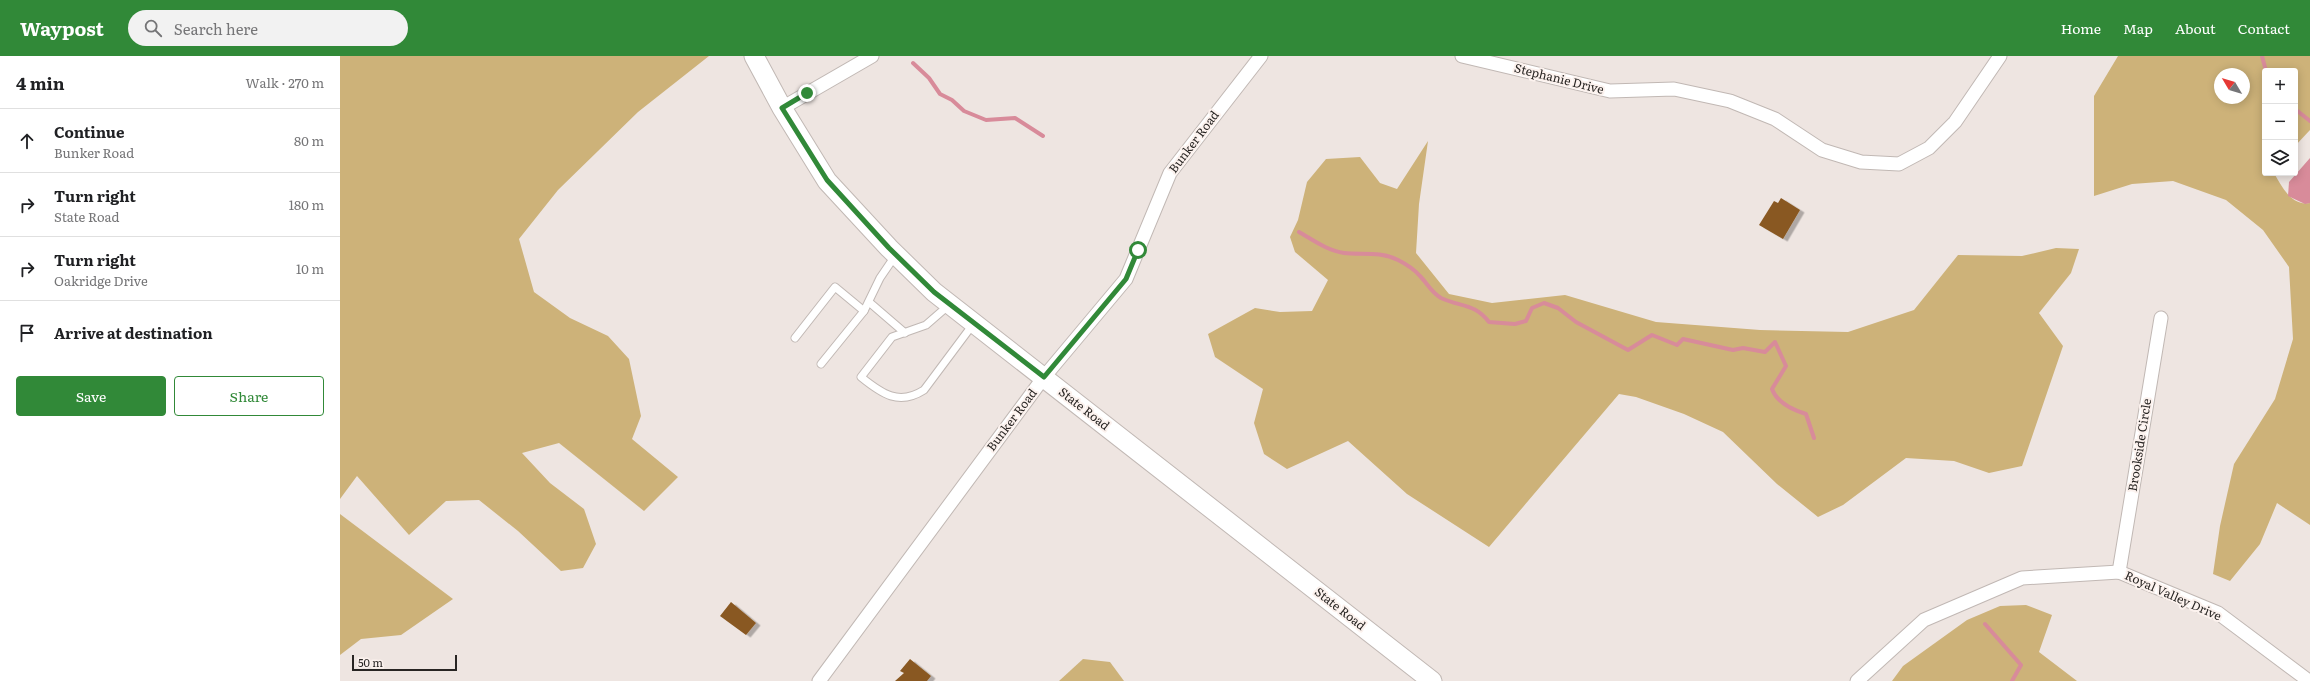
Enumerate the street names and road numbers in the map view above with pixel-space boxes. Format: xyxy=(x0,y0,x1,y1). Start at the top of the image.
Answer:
street label: Stephanie Drive xyxy=(1513,58,1606,98)
street label: Bunker Road xyxy=(1164,106,1223,176)
street label: State Road xyxy=(1055,383,1114,434)
street label: Bunker Road xyxy=(982,384,1041,454)
street label: Brookside Circle xyxy=(2123,397,2155,493)
street label: Royal Valley Drive xyxy=(2122,566,2225,624)
street label: State Road xyxy=(1311,583,1370,634)

